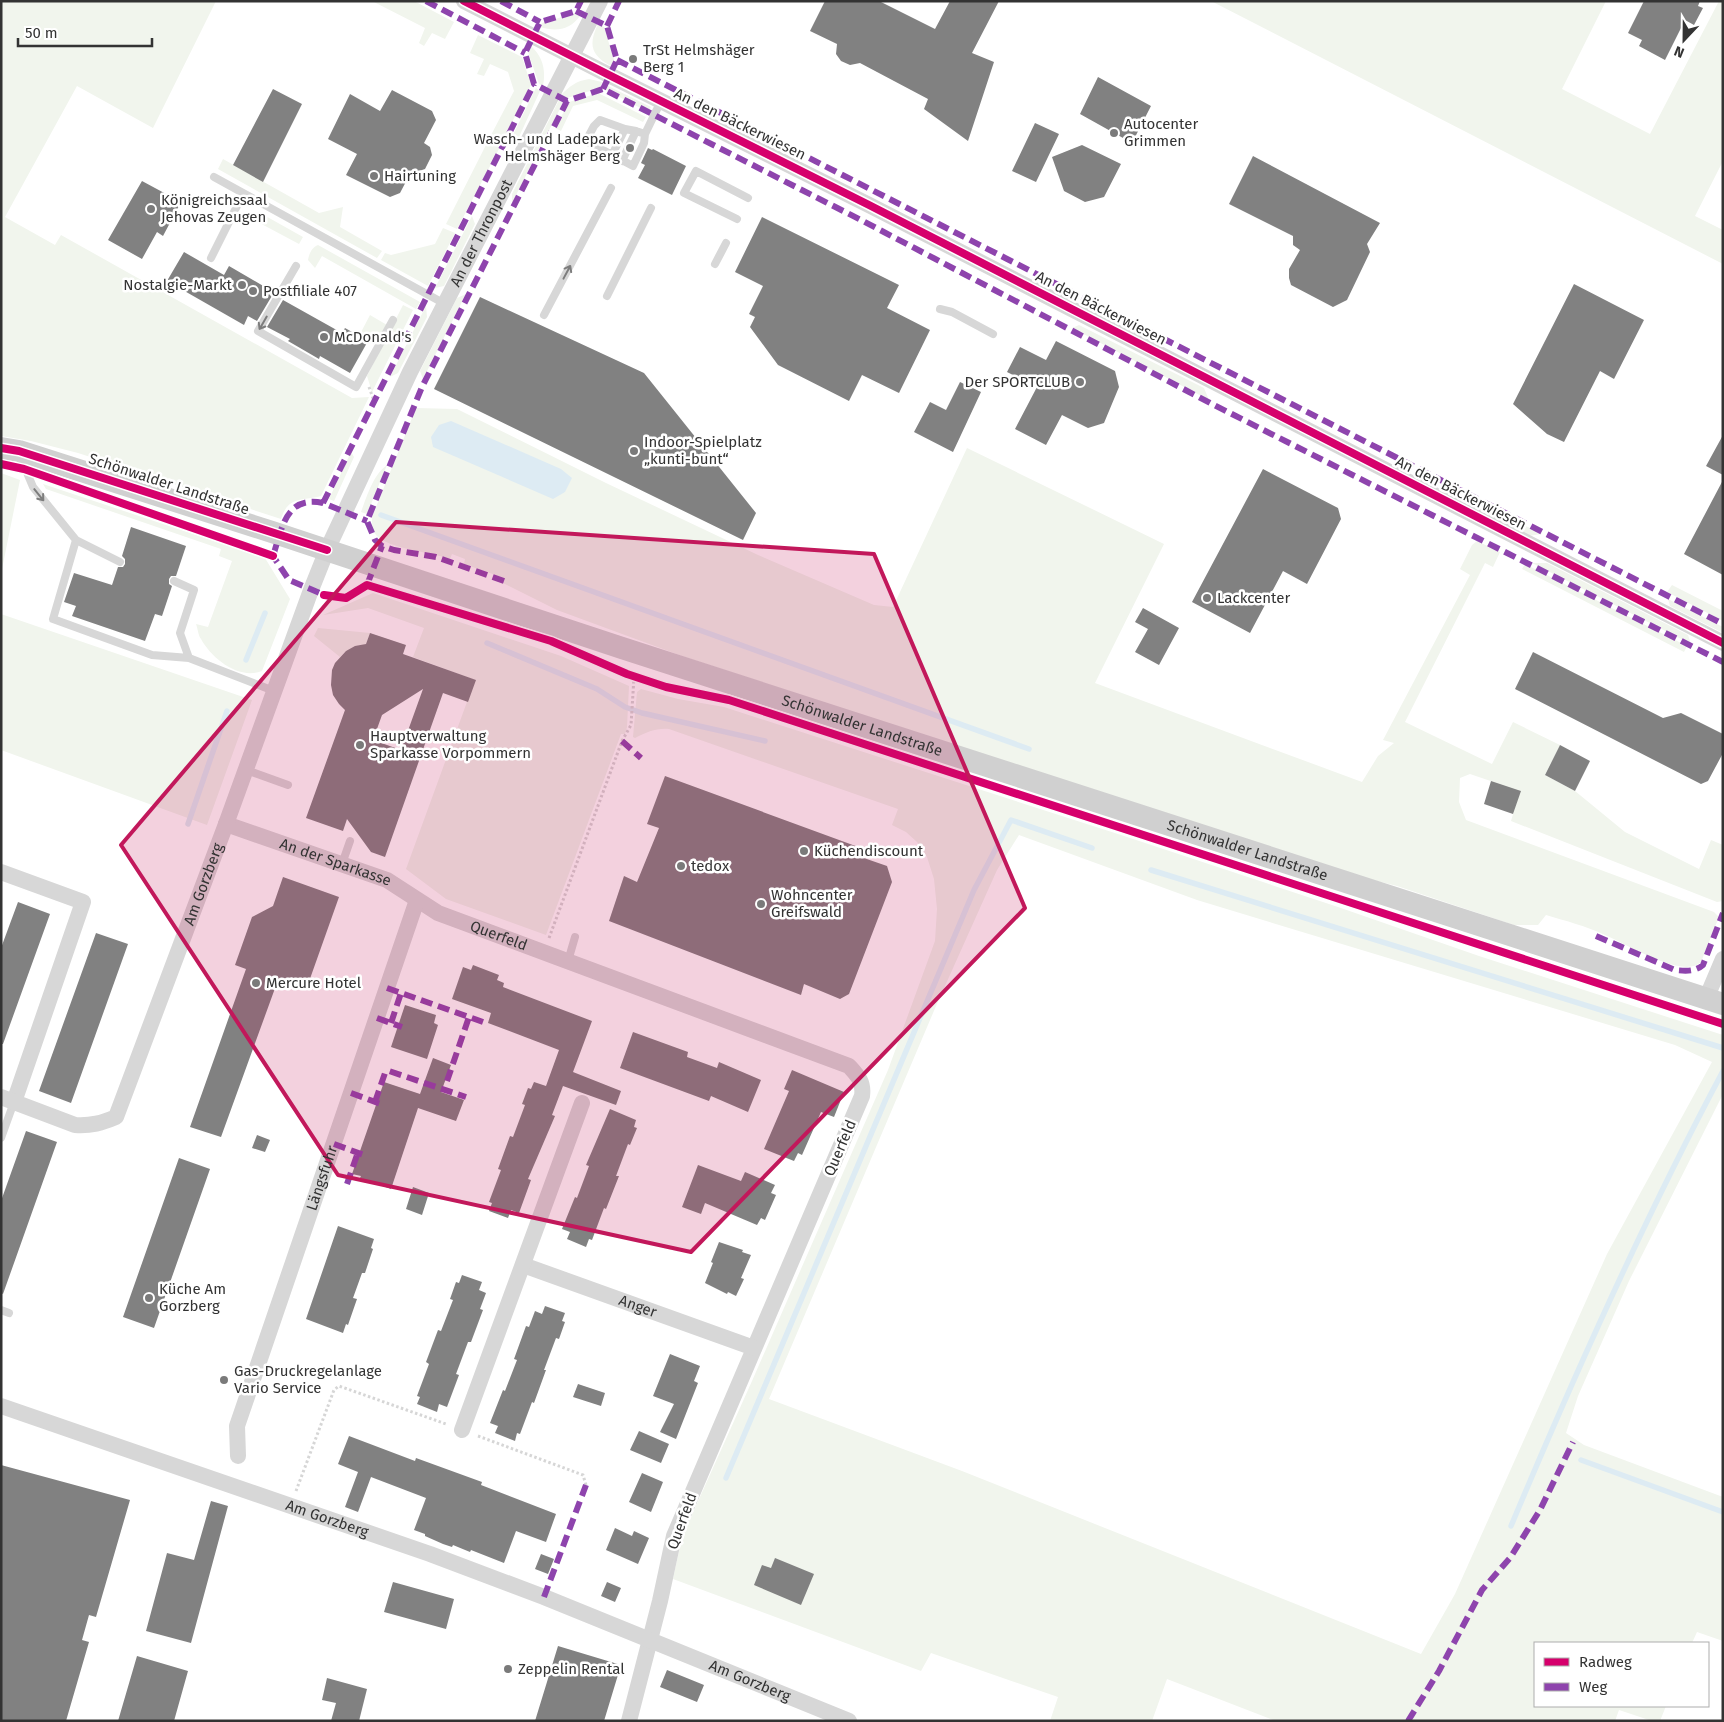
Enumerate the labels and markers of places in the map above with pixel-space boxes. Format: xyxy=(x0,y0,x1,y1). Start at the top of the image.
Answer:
place label: TrSt Helmshäger Berg 1 xyxy=(643,41,755,76)
marker: TrSt Helmshäger Berg 1 xyxy=(627,53,639,65)
place label: Autocenter Grimmen xyxy=(1124,115,1198,150)
marker: Autocenter Grimmen xyxy=(1108,127,1120,139)
place label: Wasch- und Ladepark Helmshäger Berg xyxy=(474,130,620,165)
marker: Wasch- und Ladepark Helmshäger Berg xyxy=(624,142,636,154)
place label: Hairtuning xyxy=(384,167,456,185)
marker: Hairtuning xyxy=(368,170,380,182)
place label: Königreichssaal Jehovas Zeugen xyxy=(161,191,268,226)
marker: Königreichssaal Jehovas Zeugen xyxy=(145,203,157,215)
place label: Nostalgie-Markt xyxy=(123,276,233,294)
marker: Nostalgie-Markt xyxy=(236,279,248,291)
place label: Postfiliale 407 xyxy=(263,282,357,300)
marker: Postfiliale 407 xyxy=(247,285,259,297)
place label: McDonald's xyxy=(334,328,412,346)
marker: McDonald's xyxy=(318,331,330,343)
place label: Der SPORTCLUB xyxy=(965,373,1070,391)
marker: Der SPORTCLUB xyxy=(1074,376,1086,388)
place label: Indoor-Spielplatz „kunti-bunt“ xyxy=(644,433,762,468)
marker: Indoor-Spielplatz „kunti-bunt“ xyxy=(628,445,640,457)
place label: Lackcenter xyxy=(1217,589,1290,607)
marker: Lackcenter xyxy=(1201,592,1213,604)
place label: Hauptverwaltung Sparkasse Vorpommern xyxy=(370,727,531,762)
marker: Hauptverwaltung Sparkasse Vorpommern xyxy=(354,739,366,751)
place label: Küchendiscount xyxy=(814,842,924,860)
marker: Küchendiscount xyxy=(798,845,810,857)
place label: tedox xyxy=(691,857,730,875)
marker: tedox xyxy=(675,860,687,872)
place label: Wohncenter Greifswald xyxy=(771,886,853,921)
marker: Wohncenter Greifswald xyxy=(755,898,767,910)
place label: Mercure Hotel xyxy=(266,974,362,992)
marker: Mercure Hotel xyxy=(250,977,262,989)
place label: Küche Am Gorzberg xyxy=(159,1280,226,1315)
marker: Küche Am Gorzberg xyxy=(143,1292,155,1304)
place label: Gas-Druckregelanlage Vario Service xyxy=(234,1362,382,1397)
marker: Gas-Druckregelanlage Vario Service xyxy=(218,1374,230,1386)
place label: Zeppelin Rental xyxy=(518,1660,625,1678)
marker: Zeppelin Rental xyxy=(502,1663,514,1675)

